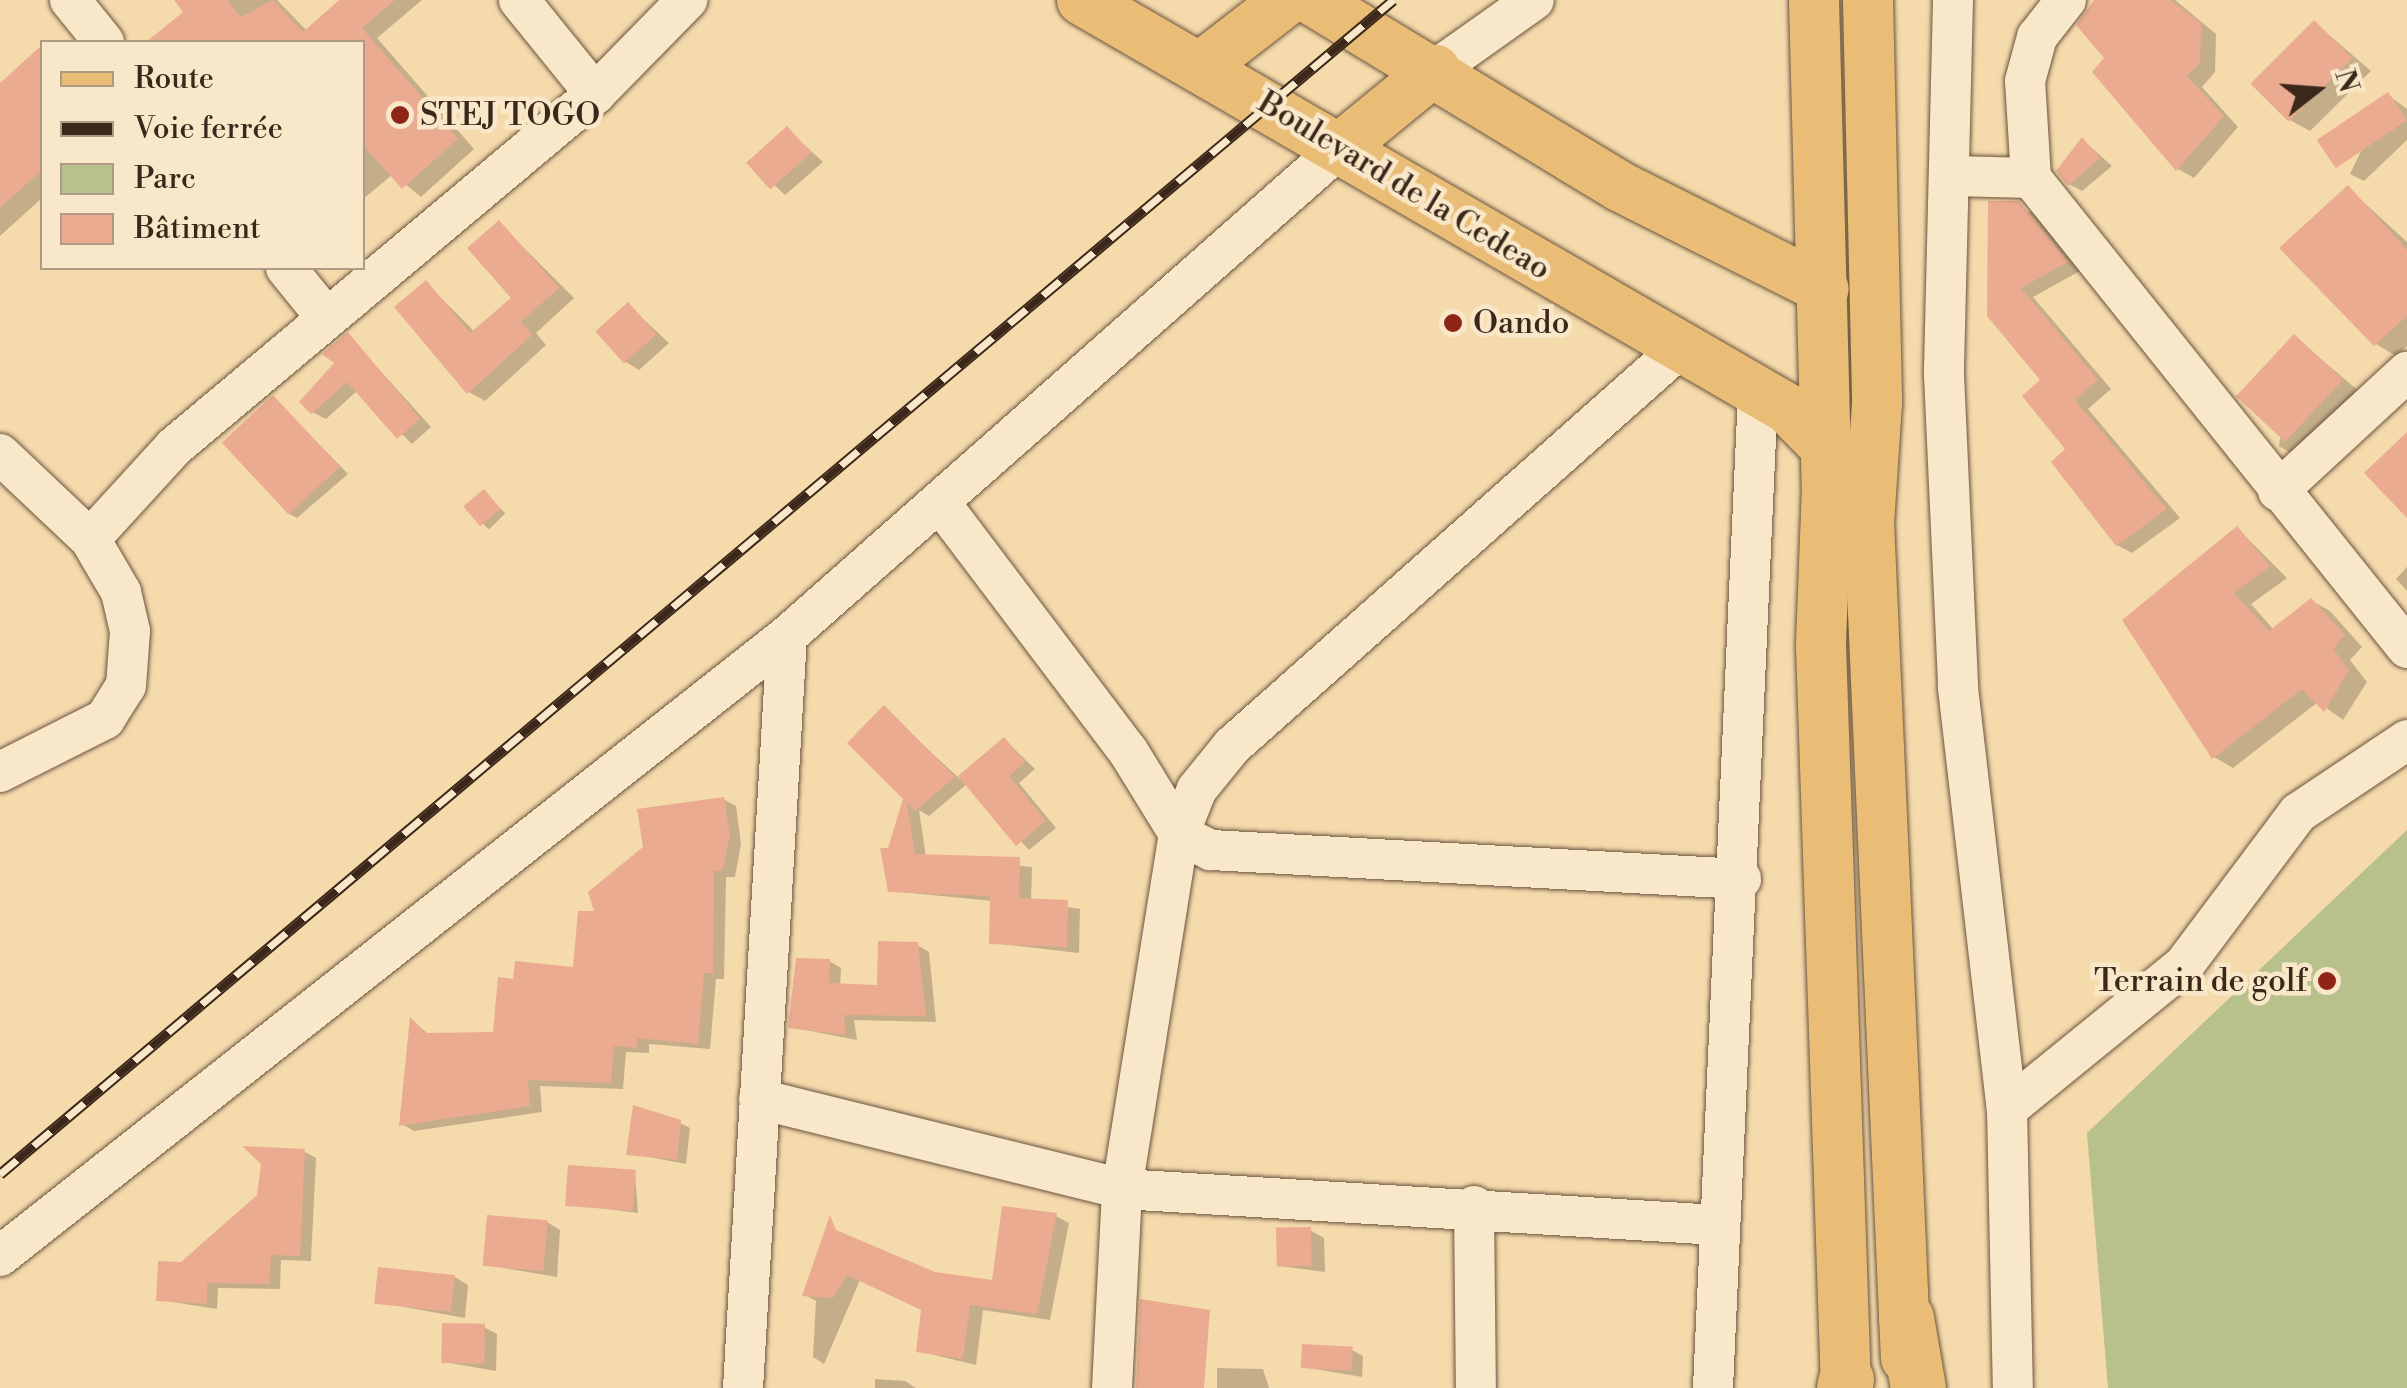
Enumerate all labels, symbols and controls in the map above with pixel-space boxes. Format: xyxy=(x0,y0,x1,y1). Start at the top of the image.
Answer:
legend xyxy=(40,40,365,270)
north arrow xyxy=(2267,40,2367,140)
text: Route xyxy=(134,60,214,98)
text: N xyxy=(2326,65,2366,97)
street label: Boulevard de la Cedeao xyxy=(1251,83,1557,289)
place label: STEJ TOGO xyxy=(420,96,600,134)
marker: STEJ TOGO xyxy=(389,104,411,126)
text: Voie ferrée xyxy=(134,110,283,148)
text: Parc xyxy=(134,160,196,198)
text: Bâtiment xyxy=(134,210,261,248)
place label: Oando xyxy=(1473,304,1569,342)
marker: Oando xyxy=(1442,312,1464,334)
place label: Terrain de golf xyxy=(2094,962,2307,1000)
marker: Terrain de golf xyxy=(2316,970,2338,992)

